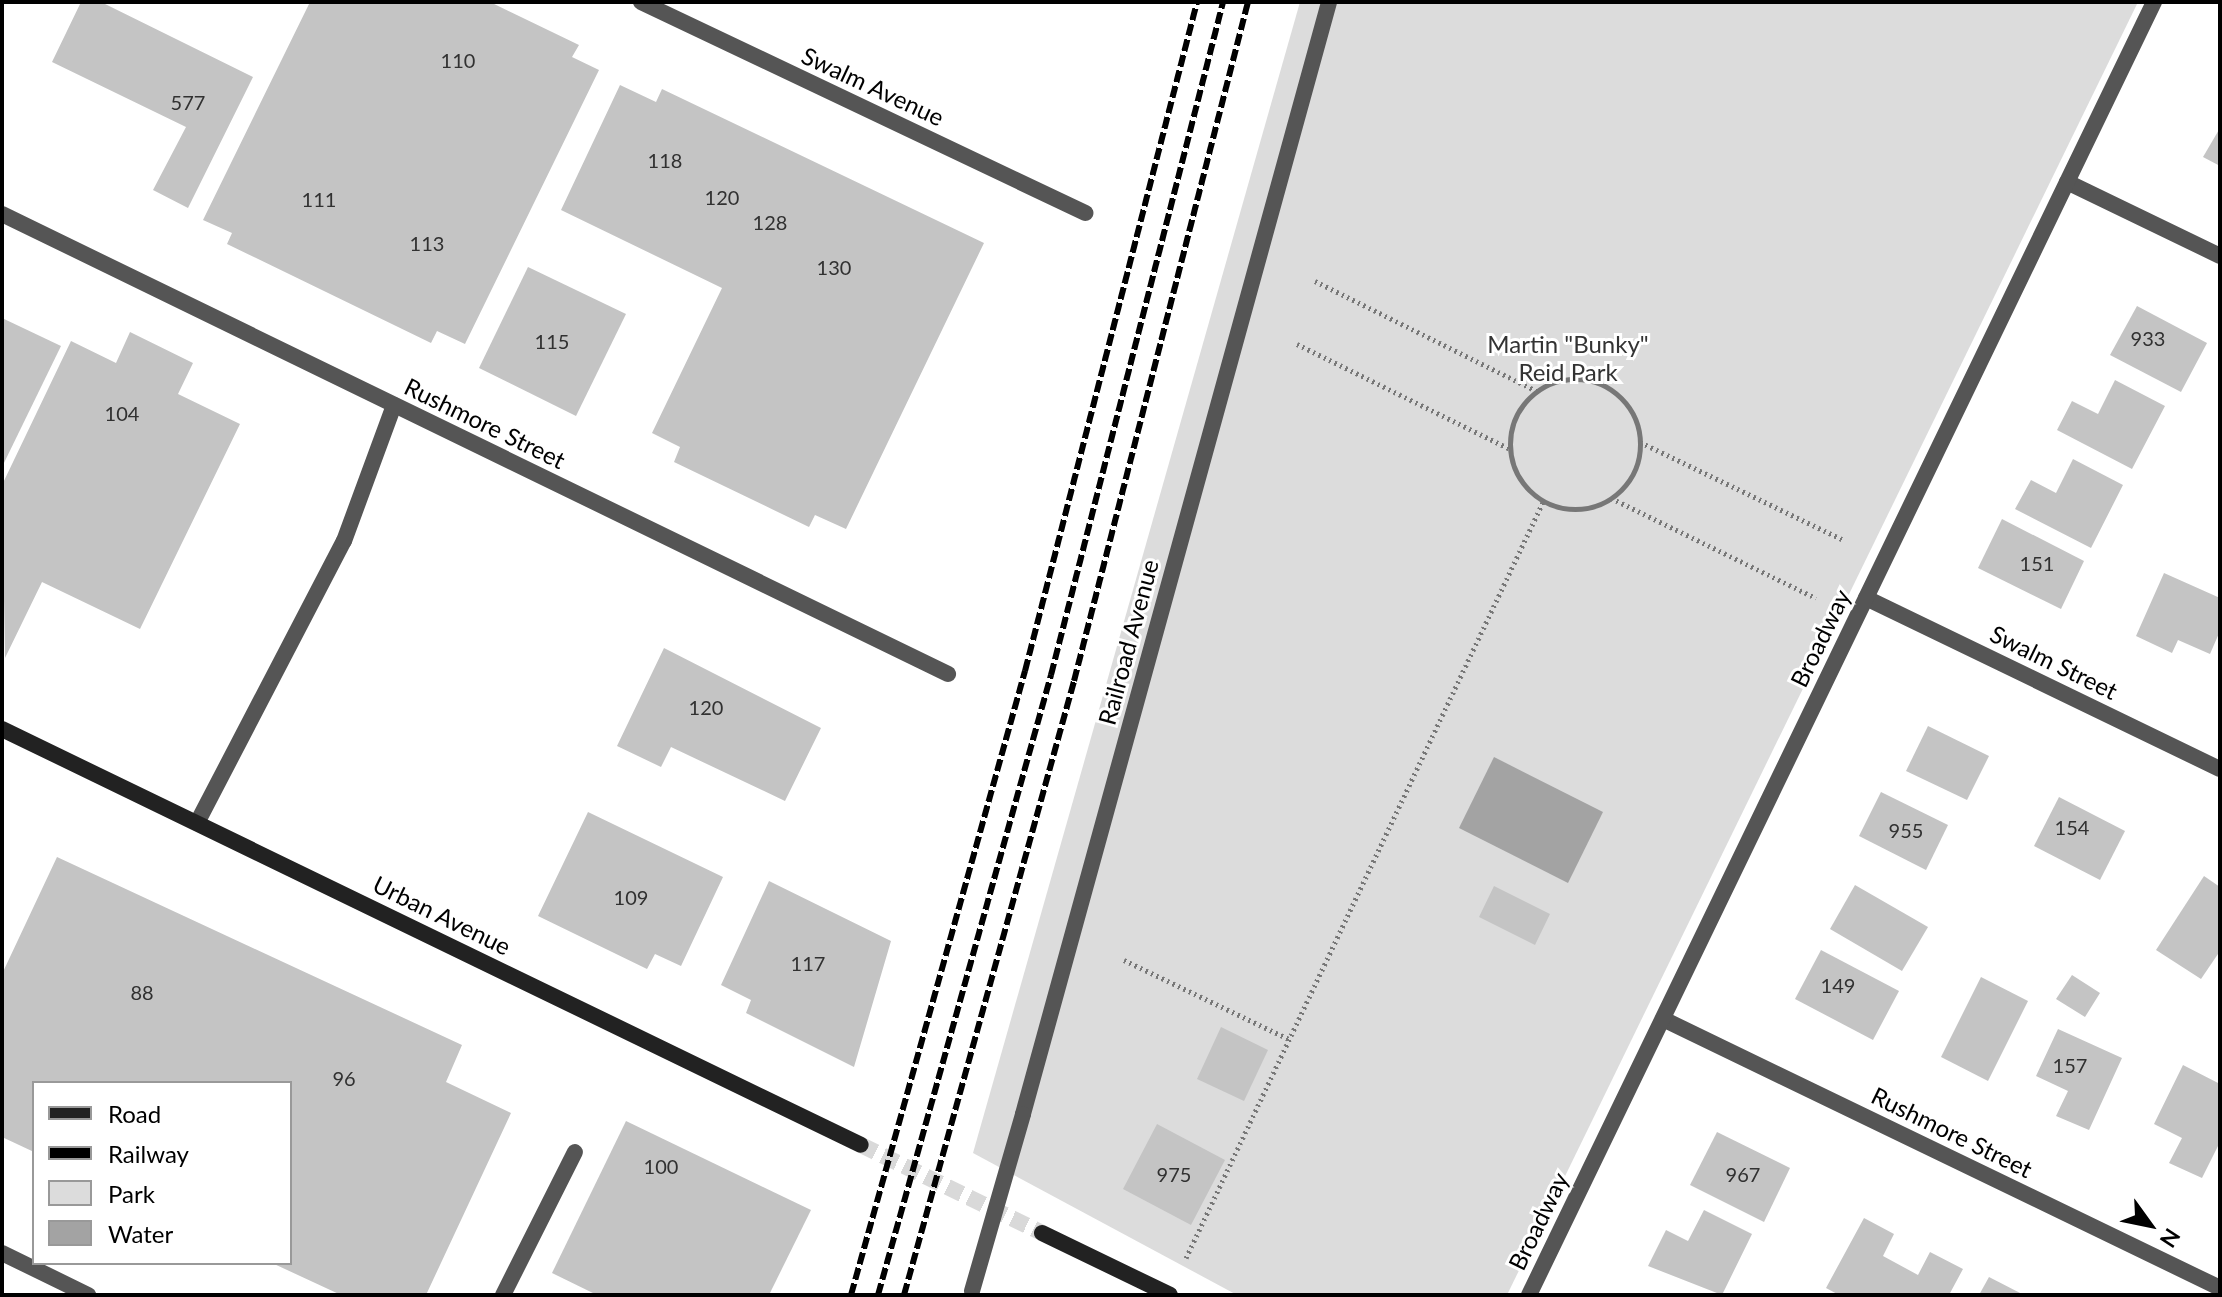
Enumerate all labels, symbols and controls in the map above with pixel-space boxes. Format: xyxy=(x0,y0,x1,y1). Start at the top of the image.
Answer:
street label: Swalm Avenue xyxy=(797,40,949,132)
house number: 110 xyxy=(441,48,475,72)
house number: 577 xyxy=(171,90,205,114)
house number: 118 xyxy=(648,148,682,172)
house number: 120 xyxy=(705,185,739,209)
house number: 111 xyxy=(302,187,336,211)
house number: 128 xyxy=(753,210,787,234)
house number: 113 xyxy=(410,231,444,255)
house number: 130 xyxy=(817,255,851,279)
house number: 933 xyxy=(2131,326,2165,350)
house number: 115 xyxy=(535,329,569,353)
park label: Martin "Bunky" Reid Park xyxy=(1487,330,1649,386)
street label: Rushmore Street xyxy=(400,372,570,474)
house number: 104 xyxy=(105,401,139,425)
house number: 151 xyxy=(2020,551,2054,575)
street label: Railroad Avenue xyxy=(1092,556,1164,728)
street label: Broadway xyxy=(1784,584,1856,692)
street label: Swalm Street xyxy=(1986,619,2122,705)
house number: 120 xyxy=(689,695,723,719)
house number: 154 xyxy=(2055,815,2089,839)
house number: 955 xyxy=(1889,818,1923,842)
street label: Urban Avenue xyxy=(368,869,516,961)
house number: 109 xyxy=(614,885,648,909)
house number: 117 xyxy=(791,951,825,975)
house number: 149 xyxy=(1821,973,1855,997)
house number: 88 xyxy=(130,980,154,1004)
house number: 157 xyxy=(2053,1053,2087,1077)
house number: 96 xyxy=(332,1066,356,1090)
legend xyxy=(32,1081,292,1265)
street label: Rushmore Street xyxy=(1867,1081,2037,1183)
text: Road xyxy=(108,1099,161,1128)
text: Railway xyxy=(108,1139,189,1168)
house number: 100 xyxy=(644,1154,678,1178)
house number: 975 xyxy=(1157,1162,1191,1186)
house number: 967 xyxy=(1726,1162,1760,1186)
street label: Broadway xyxy=(1502,1167,1574,1275)
text: Park xyxy=(108,1179,155,1208)
north arrow xyxy=(2110,1185,2190,1265)
text: Water xyxy=(108,1219,173,1248)
text: N xyxy=(2155,1224,2186,1253)

